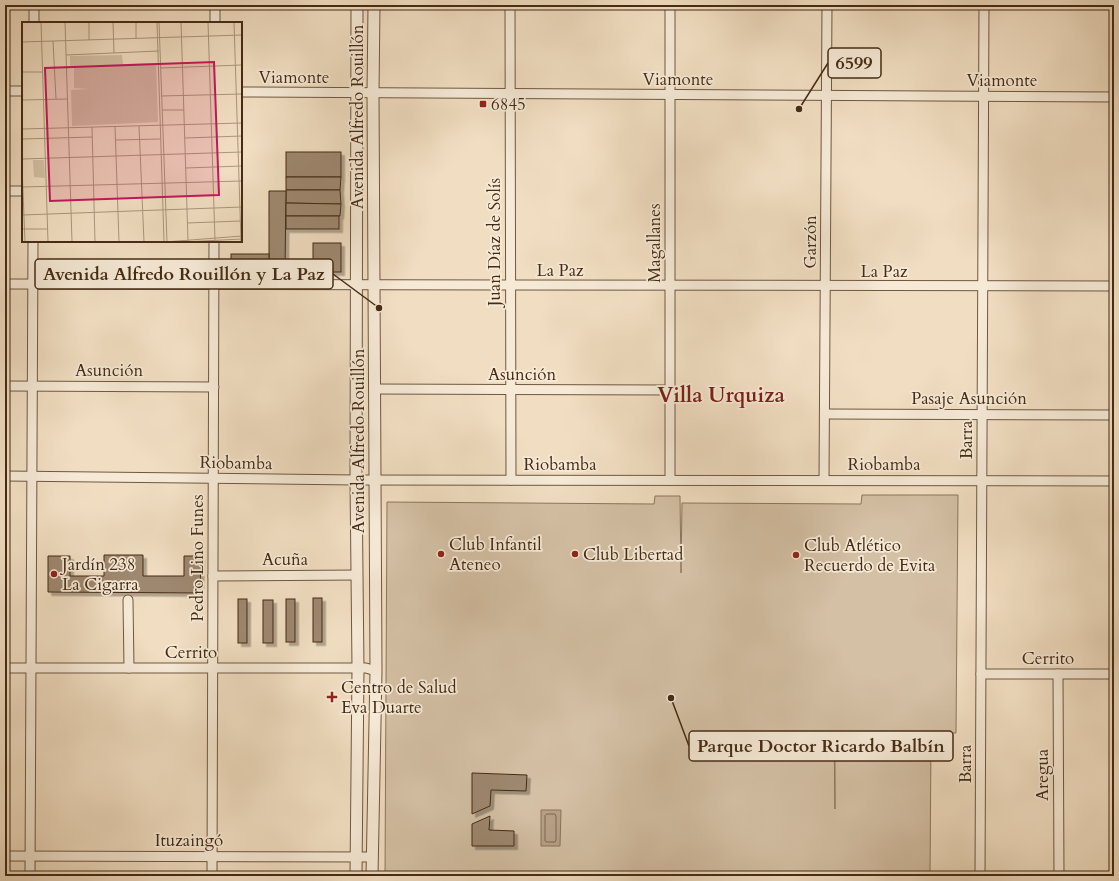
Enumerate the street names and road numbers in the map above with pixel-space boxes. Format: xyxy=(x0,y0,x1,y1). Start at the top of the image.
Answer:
street label: Avenida Alfredo Rouillón xyxy=(346,24,369,209)
street label: Viamonte xyxy=(259,66,329,89)
street label: Viamonte xyxy=(643,68,713,91)
street label: Viamonte xyxy=(967,69,1037,92)
street label: Juan Díaz de Solís xyxy=(483,177,506,309)
street label: Magallanes xyxy=(643,203,666,283)
street label: Garzón xyxy=(799,215,822,269)
street label: La Paz xyxy=(536,259,584,282)
street label: La Paz xyxy=(860,260,908,283)
street label: Avenida Alfredo Rouillón xyxy=(347,348,370,533)
street label: Asunción xyxy=(75,359,143,382)
street label: Asunción xyxy=(488,363,556,386)
street label: Pasaje Asunción xyxy=(911,387,1027,410)
street label: Barra xyxy=(955,420,978,459)
street label: Riobamba xyxy=(199,451,273,475)
street label: Riobamba xyxy=(523,453,597,476)
street label: Riobamba xyxy=(847,453,921,476)
street label: Pedro Lino Funes xyxy=(186,494,209,622)
street label: Acuña xyxy=(262,548,309,571)
street label: Cerrito xyxy=(165,641,217,664)
street label: Cerrito xyxy=(1022,647,1074,670)
street label: Barra xyxy=(954,744,977,783)
street label: Aregua xyxy=(1031,748,1054,801)
street label: Ituzaingó xyxy=(155,829,223,852)

